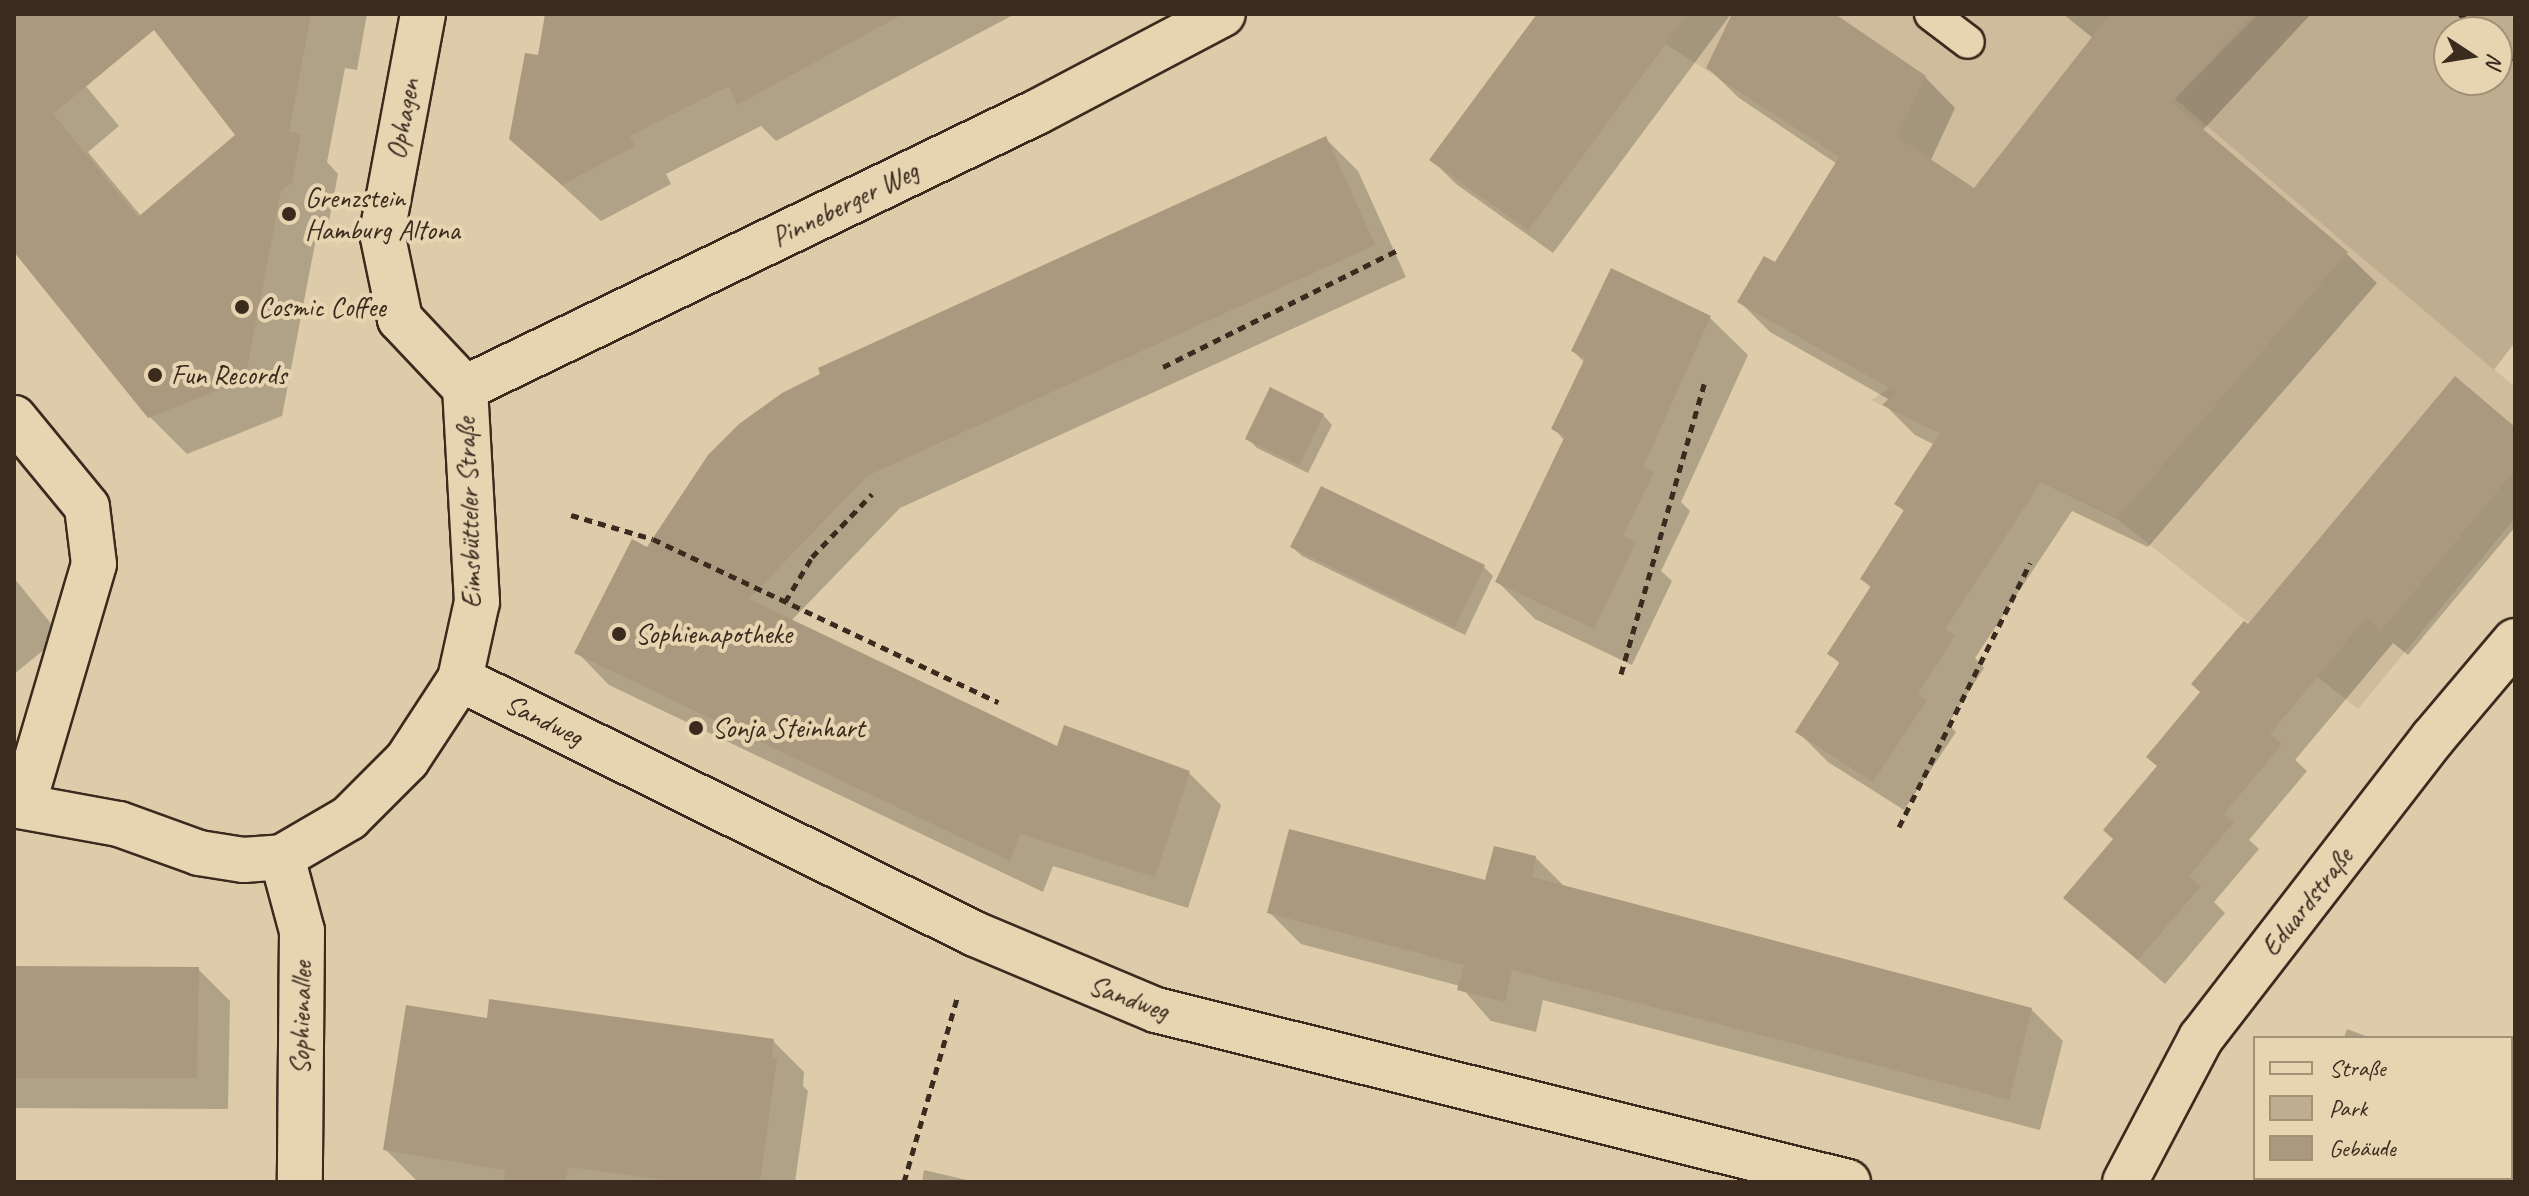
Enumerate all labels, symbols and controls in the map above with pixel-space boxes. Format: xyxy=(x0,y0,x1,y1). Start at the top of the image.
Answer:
north arrow xyxy=(2433,16,2513,96)
text: N xyxy=(2479,51,2510,70)
street label: Ophagen xyxy=(379,76,427,162)
street label: Pinneberger Weg xyxy=(766,154,924,254)
place label: Grenzstein Hamburg Altona xyxy=(305,181,460,247)
marker: Grenzstein Hamburg Altona xyxy=(280,205,298,223)
place label: Cosmic Coffee xyxy=(258,290,386,324)
marker: Cosmic Coffee xyxy=(233,298,251,316)
place label: Fun Records xyxy=(171,358,287,392)
marker: Fun Records xyxy=(146,366,164,384)
street label: Eimsbütteler Straße xyxy=(449,416,489,610)
place label: Sophienapotheke xyxy=(635,617,792,651)
marker: Sophienapotheke xyxy=(610,625,628,643)
street label: Sandweg xyxy=(499,687,589,753)
place label: Sonja Steinhart xyxy=(712,711,865,745)
marker: Sonja Steinhart xyxy=(687,719,705,737)
street label: Eduardstraße xyxy=(2254,841,2360,963)
street label: Sophienallee xyxy=(283,961,319,1075)
street label: Sandweg xyxy=(1084,968,1174,1028)
legend xyxy=(2253,1036,2513,1180)
text: Straße xyxy=(2329,1053,2386,1083)
text: Park xyxy=(2329,1093,2367,1123)
text: Gebäude xyxy=(2329,1133,2396,1163)

